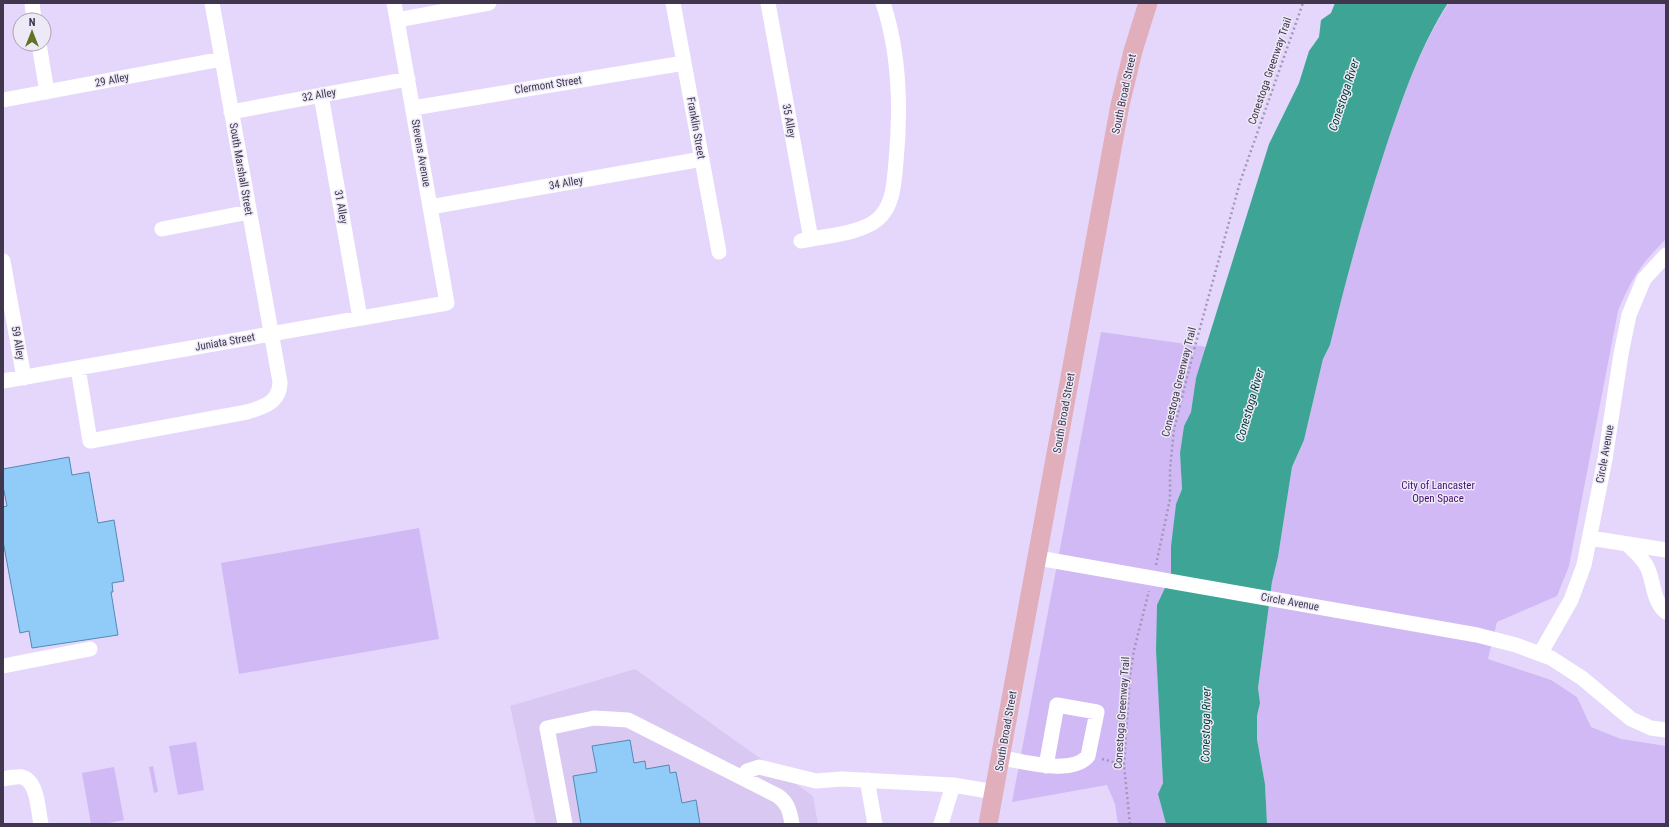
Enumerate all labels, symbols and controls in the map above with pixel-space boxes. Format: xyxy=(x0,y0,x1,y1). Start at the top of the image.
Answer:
north arrow xyxy=(12,12,52,52)
text: N xyxy=(29,16,36,29)
street label: Conestoga Greenway Trail xyxy=(1246,16,1294,126)
street label: South Broad Street xyxy=(1109,53,1139,135)
water label: Conestoga River xyxy=(1326,57,1362,133)
street label: 29 Alley xyxy=(94,70,131,90)
street label: Clermont Street xyxy=(513,73,583,97)
street label: 32 Alley xyxy=(301,86,337,104)
street label: Franklin Street xyxy=(684,96,708,160)
street label: 35 Alley xyxy=(780,103,798,139)
street label: Stevens Avenue xyxy=(409,118,433,188)
street label: South Marshall Street xyxy=(226,122,256,216)
street label: 34 Alley xyxy=(548,174,584,192)
street label: 31 Alley xyxy=(332,189,350,225)
street label: 59 Alley xyxy=(9,325,27,361)
street label: Conestoga Greenway Trail xyxy=(1159,326,1199,438)
street label: Juniata Street xyxy=(194,330,256,354)
water label: Conestoga River xyxy=(1233,367,1267,443)
street label: South Broad Street xyxy=(1051,372,1077,454)
street label: Circle Avenue xyxy=(1593,424,1617,484)
park label: City of Lancaster Open Space xyxy=(1401,479,1475,505)
street label: Circle Avenue xyxy=(1260,590,1320,614)
street label: Conestoga Greenway Trail xyxy=(1112,656,1132,770)
water label: Conestoga River xyxy=(1198,687,1214,763)
street label: South Broad Street xyxy=(993,690,1019,772)

